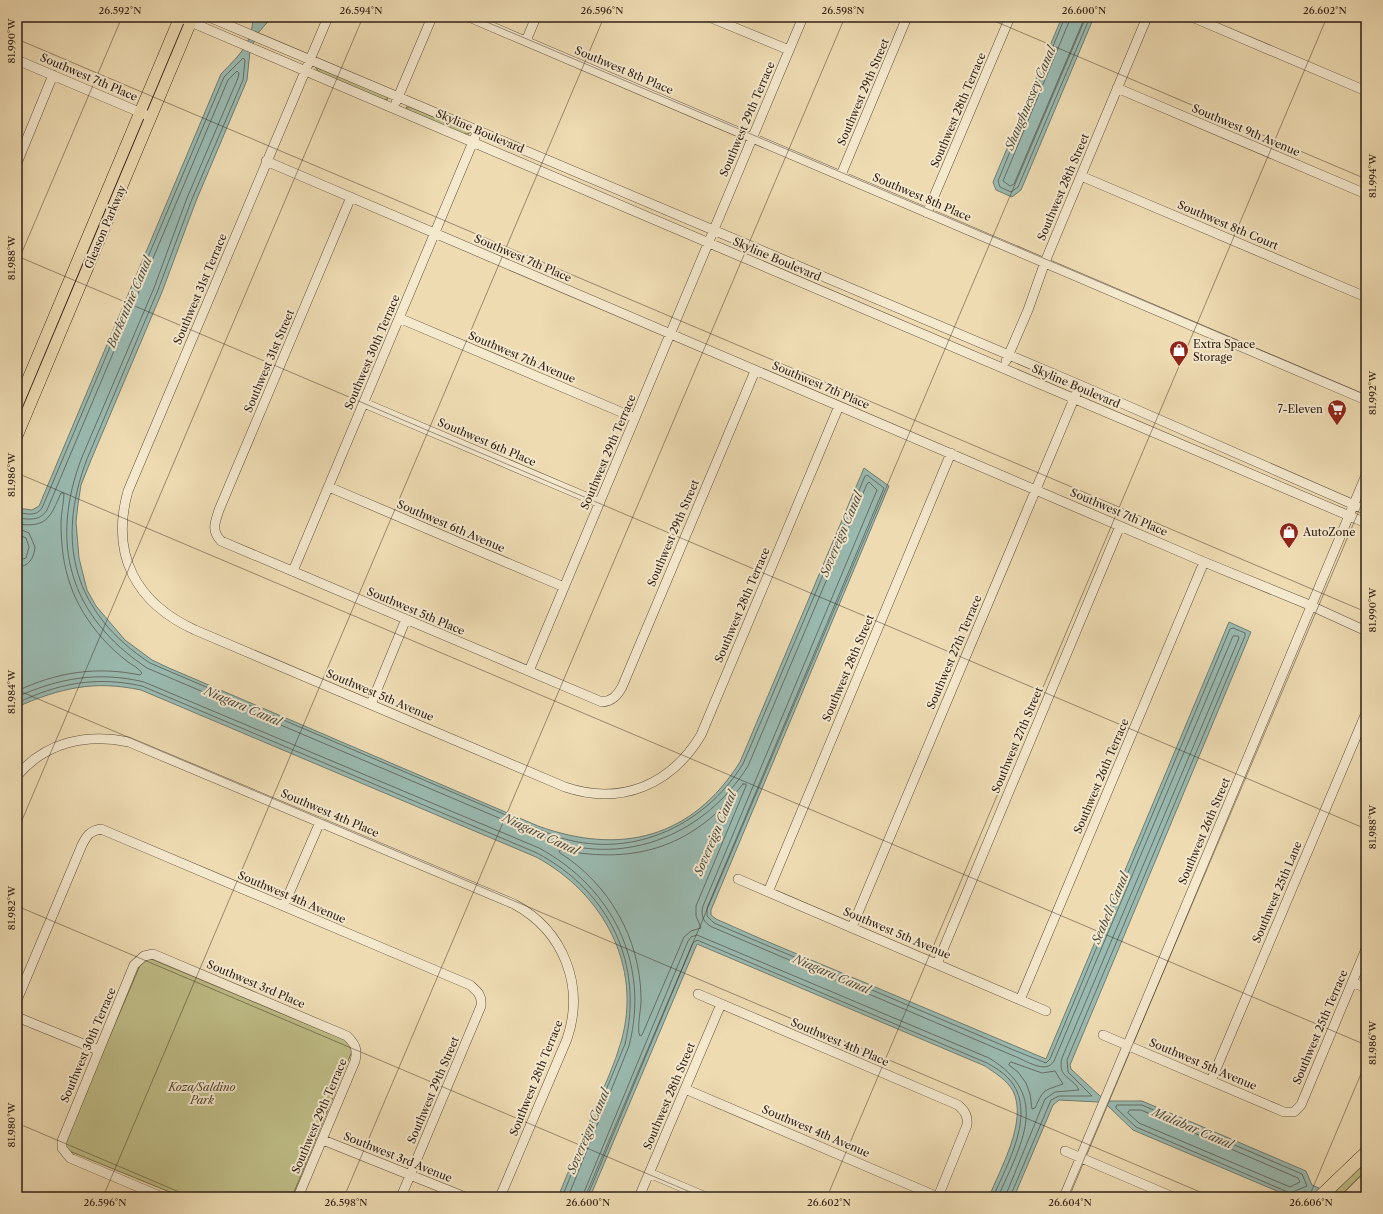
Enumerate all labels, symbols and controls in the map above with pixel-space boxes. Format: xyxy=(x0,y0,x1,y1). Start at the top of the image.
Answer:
text: 26.592°N xyxy=(99,4,141,17)
text: 26.594°N xyxy=(340,4,382,17)
text: 26.596°N xyxy=(581,4,623,17)
text: 26.598°N xyxy=(821,4,865,17)
text: 26.600°N xyxy=(1062,4,1106,17)
text: 26.602°N xyxy=(1303,4,1347,17)
text: 81.990°W xyxy=(5,18,18,63)
street label: Southwest 29th Street xyxy=(834,36,892,148)
street label: Southwest 8th Place xyxy=(573,43,675,97)
water label: Shaughnessey Canal xyxy=(1001,43,1059,153)
street label: Southwest 7th Place xyxy=(38,50,140,104)
street label: Southwest 28th Terrace xyxy=(927,50,989,170)
street label: Southwest 29th Terrace xyxy=(716,59,778,179)
street label: Southwest 9th Avenue xyxy=(1190,101,1302,159)
street label: Skyline Boulevard xyxy=(434,106,526,156)
street label: Southwest 28th Street xyxy=(1034,131,1092,243)
text: 81.994°W xyxy=(1366,153,1379,198)
street label: Southwest 8th Place xyxy=(871,170,973,224)
street label: Gleason Parkway xyxy=(81,182,129,271)
street label: Southwest 8th Court xyxy=(1176,197,1280,253)
street label: Southwest 31st Terrace xyxy=(170,231,230,347)
street label: Southwest 7th Place xyxy=(472,231,574,285)
street label: Skyline Boulevard xyxy=(731,234,823,284)
text: 81.988°W xyxy=(5,235,18,280)
water label: Barkentine Canal xyxy=(103,253,155,351)
street label: Southwest 30th Terrace xyxy=(341,292,403,412)
street label: Southwest 31st Street xyxy=(241,307,297,415)
street label: Southwest 7th Avenue xyxy=(466,328,578,386)
place label: Extra Space Storage xyxy=(1193,337,1255,364)
shop icon: Extra Space Storage xyxy=(1168,339,1190,367)
street label: Southwest 7th Place xyxy=(770,358,872,412)
street label: Skyline Boulevard xyxy=(1030,361,1122,411)
text: 81.992°W xyxy=(1366,370,1379,415)
street label: Southwest 29th Terrace xyxy=(577,392,639,512)
supermarket icon: 7-Eleven xyxy=(1326,398,1348,426)
place label: 7-Eleven xyxy=(1277,402,1323,416)
street label: Southwest 6th Place xyxy=(436,415,538,469)
text: 81.986°W xyxy=(5,452,18,497)
street label: Southwest 29th Street xyxy=(644,477,702,589)
street label: Southwest 7th Place xyxy=(1068,485,1170,539)
water label: Sovereign Canal xyxy=(816,488,866,580)
street label: Southwest 6th Avenue xyxy=(395,497,507,555)
shop icon: AutoZone xyxy=(1278,521,1300,549)
place label: AutoZone xyxy=(1302,525,1355,539)
street label: Southwest 28th Terrace xyxy=(711,545,773,665)
street label: Southwest 5th Place xyxy=(365,584,467,638)
text: 81.990°W xyxy=(1366,587,1379,632)
street label: Southwest 27th Terrace xyxy=(924,593,984,711)
street label: Southwest 28th Street xyxy=(819,612,877,724)
street label: Southwest 5th Avenue xyxy=(324,666,436,724)
text: 81.984°W xyxy=(5,669,18,714)
water label: Niagara Canal xyxy=(201,683,285,729)
street label: Southwest 27th Street xyxy=(988,685,1046,795)
street label: Southwest 26th Terrace xyxy=(1070,716,1132,836)
street label: Southwest 26th Street xyxy=(1175,775,1233,887)
street label: Southwest 4th Place xyxy=(279,786,381,840)
water label: Sovereign Canal xyxy=(690,787,740,879)
text: 81.988°W xyxy=(1366,804,1379,849)
water label: Niagara Canal xyxy=(500,809,583,859)
street label: Southwest 25th Lane xyxy=(1249,839,1305,945)
street label: Southwest 4th Avenue xyxy=(236,868,348,926)
water label: Seabell Canal xyxy=(1088,869,1132,947)
text: 81.982°W xyxy=(5,885,18,930)
street label: Southwest 5th Avenue xyxy=(841,904,953,962)
water label: Niagara Canal xyxy=(790,951,874,997)
street label: Southwest 3rd Place xyxy=(205,957,307,1011)
street label: Southwest 25th Terrace xyxy=(1290,968,1350,1086)
street label: Southwest 30th Terrace xyxy=(57,985,119,1105)
street label: Southwest 4th Place xyxy=(789,1015,891,1069)
street label: Southwest 28th Terrace xyxy=(506,1018,566,1138)
text: 81.986°W xyxy=(1366,1020,1379,1065)
street label: Southwest 29th Street xyxy=(404,1034,462,1146)
street label: Southwest 5th Avenue xyxy=(1147,1035,1259,1093)
street label: Southwest 28th Street xyxy=(640,1040,698,1152)
street label: Southwest 29th Terrace xyxy=(288,1056,350,1176)
park label: Koza/Saldino Park xyxy=(167,1080,236,1107)
water label: Sovereign Canal xyxy=(563,1085,613,1177)
text: 81.980°W xyxy=(5,1102,18,1147)
street label: Southwest 4th Avenue xyxy=(760,1102,872,1160)
water label: Malabar Canal xyxy=(1149,1103,1237,1152)
street label: Southwest 3rd Avenue xyxy=(342,1129,454,1185)
text: 26.596°N xyxy=(84,1196,126,1209)
text: 26.598°N xyxy=(324,1196,368,1209)
text: 26.600°N xyxy=(566,1196,610,1209)
text: 26.602°N xyxy=(807,1196,851,1209)
text: 26.604°N xyxy=(1048,1196,1092,1209)
text: 26.606°N xyxy=(1289,1196,1333,1209)

